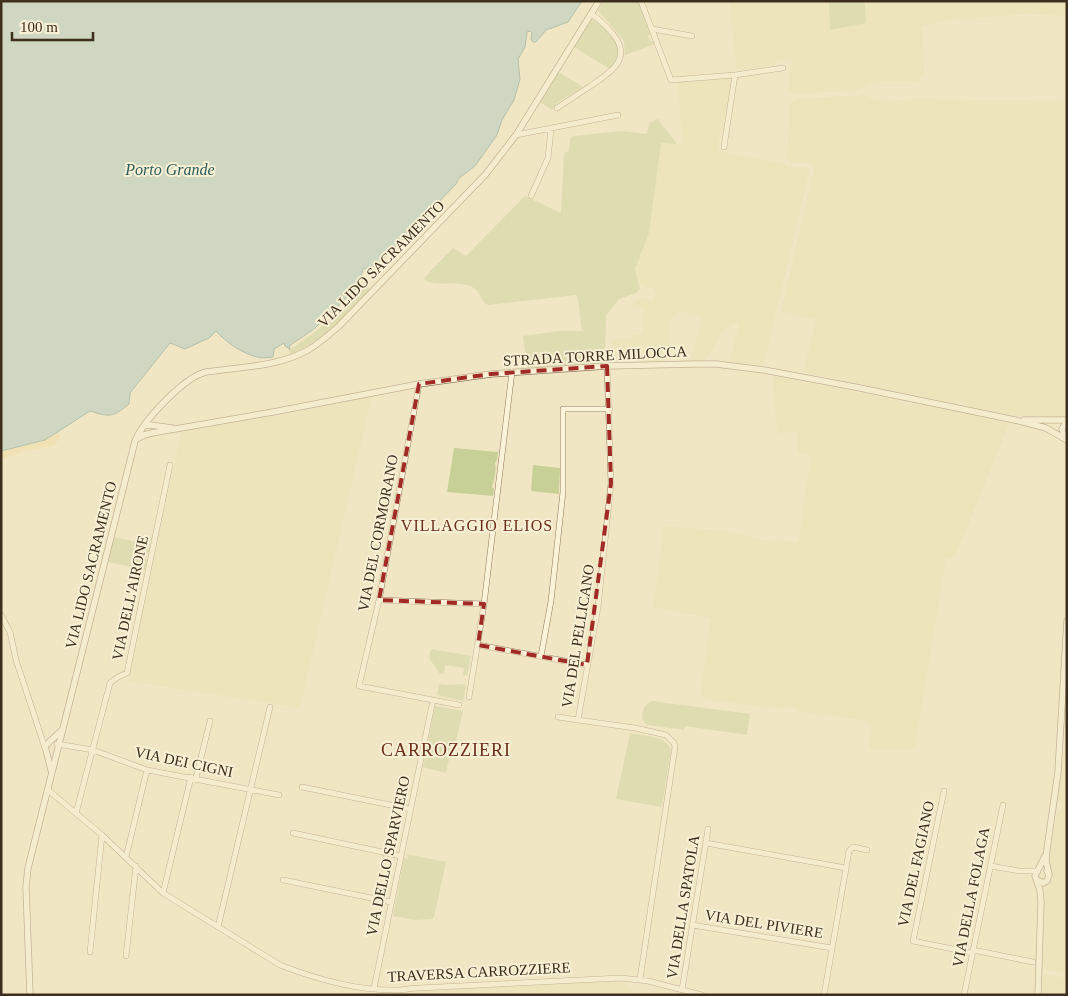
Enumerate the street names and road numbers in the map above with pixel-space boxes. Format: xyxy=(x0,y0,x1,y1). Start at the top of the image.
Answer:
street label: VIA LIDO SACRAMENTO xyxy=(314,197,448,331)
street label: STRADA TORRE MILOCCA xyxy=(502,343,688,369)
street label: VIA DEL CORMORANO xyxy=(355,453,401,613)
street label: VIA LIDO SACRAMENTO xyxy=(62,479,120,650)
street label: VIA DELL'AIRONE xyxy=(109,534,151,662)
street label: VIA DEL PELLICANO xyxy=(559,563,597,709)
street label: VIA DEI CIGNI xyxy=(133,744,235,780)
street label: VIA DELLO SPARVIERO xyxy=(363,774,413,938)
street label: VIA DEL FAGIANO xyxy=(895,799,937,928)
street label: VIA DELLA FOLAGA xyxy=(950,825,992,968)
street label: VIA DELLA SPATOLA xyxy=(664,834,702,980)
street label: VIA DEL PIVIERE xyxy=(704,907,824,941)
street label: TRAVERSA CARROZZIERE xyxy=(387,959,571,985)

